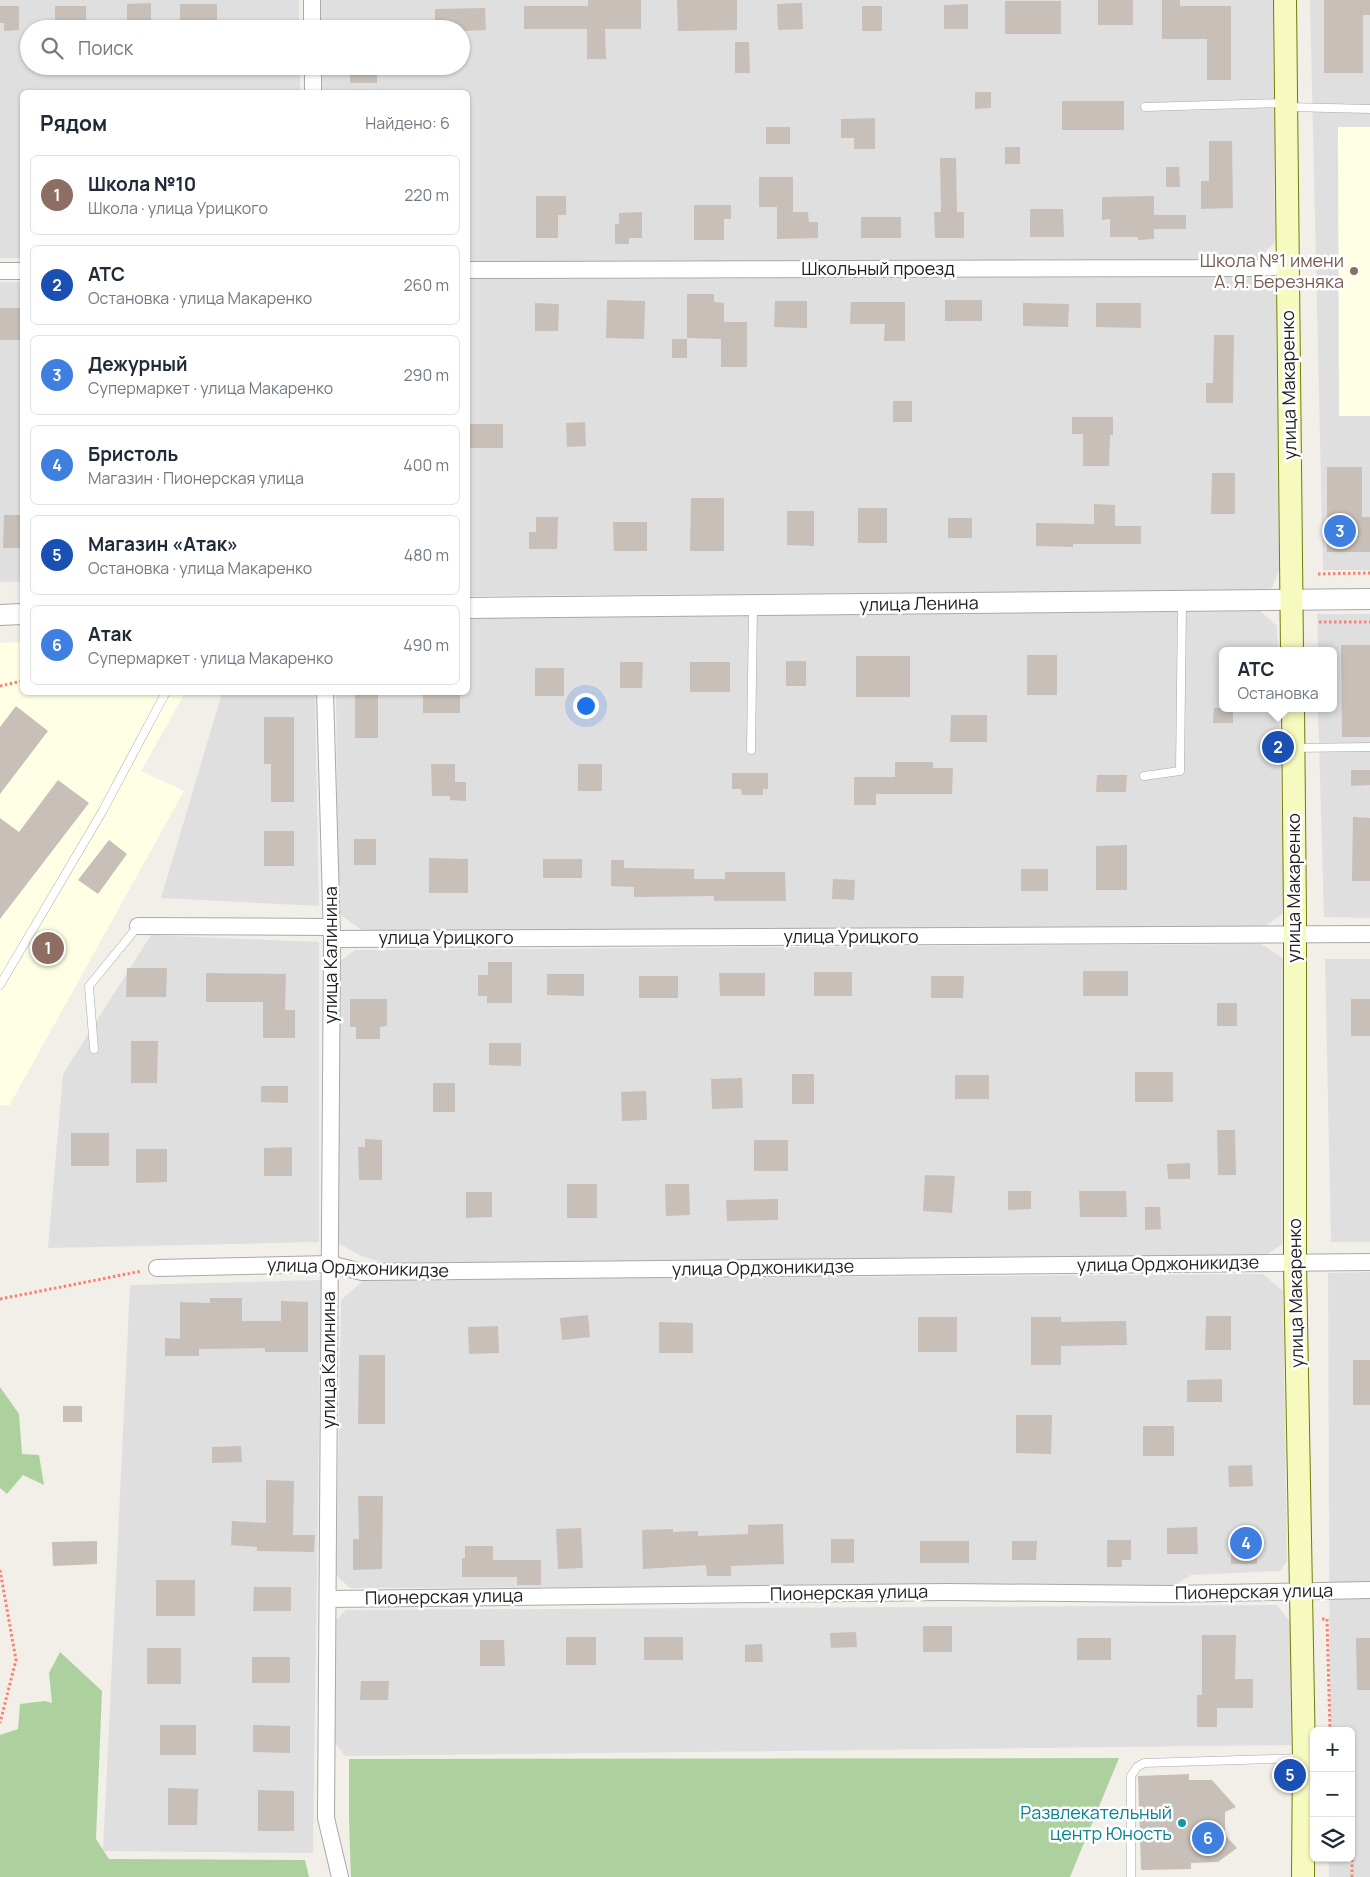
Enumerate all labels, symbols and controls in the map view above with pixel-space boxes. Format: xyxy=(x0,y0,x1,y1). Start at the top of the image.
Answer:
search box xyxy=(20,20,470,75)
icon: search xyxy=(38,34,66,62)
text: Поиск xyxy=(78,35,133,61)
text: Рядом xyxy=(40,109,107,137)
text: Найдено: 6 xyxy=(365,112,450,134)
text: Школа №10 xyxy=(88,171,196,197)
text: 1 xyxy=(53,184,61,206)
text: 220 m xyxy=(404,184,449,206)
text: Школа · улица Урицкого xyxy=(88,197,268,219)
place label: Школа №1 имени А. Я. Березняка xyxy=(1200,248,1344,293)
street label: Школьный проезд xyxy=(801,256,955,280)
text: АТС xyxy=(88,261,125,287)
marker: Школа №1 имени А. Я. Березняка xyxy=(1348,265,1360,277)
text: 2 xyxy=(52,274,62,296)
text: 260 m xyxy=(403,274,449,296)
text: Остановка · улица Макаренко xyxy=(88,287,312,309)
street label: улица Макаренко xyxy=(1275,310,1301,460)
text: Дежурный xyxy=(88,351,188,377)
text: 3 xyxy=(52,364,62,386)
text: 290 m xyxy=(403,364,449,386)
text: Супермаркет · улица Макаренко xyxy=(88,377,333,399)
text: Бристоль xyxy=(88,441,178,467)
text: 4 xyxy=(52,454,62,476)
text: 400 m xyxy=(403,454,449,476)
text: Магазин · Пионерская улица xyxy=(88,467,304,489)
pin: 3 xyxy=(1324,512,1356,550)
text: Магазин «Атак» xyxy=(88,531,238,557)
text: 5 xyxy=(52,544,62,566)
text: 480 m xyxy=(404,544,449,566)
text: Остановка · улица Макаренко xyxy=(88,557,312,579)
street label: улица Ленина xyxy=(859,590,979,616)
text: Атак xyxy=(88,621,132,647)
text: 6 xyxy=(52,634,62,656)
text: 490 m xyxy=(403,634,449,656)
text: Супермаркет · улица Макаренко xyxy=(88,647,333,669)
popup xyxy=(1219,647,1337,712)
text: АТС xyxy=(1237,656,1275,682)
text: Остановка xyxy=(1237,682,1319,704)
your location xyxy=(573,693,599,719)
pin: 2 xyxy=(1262,728,1294,766)
street label: улица Макаренко xyxy=(1281,813,1305,963)
street label: улица Калинина xyxy=(318,886,342,1024)
street label: улица Урицкого xyxy=(783,924,919,948)
street label: улица Урицкого xyxy=(378,925,514,949)
pin: 1 xyxy=(32,929,64,967)
street label: улица Макаренко xyxy=(1282,1218,1308,1368)
street label: улица Орджоникидзе xyxy=(1077,1249,1259,1277)
street label: улица Орджоникидзе xyxy=(267,1252,450,1282)
street label: улица Орджоникидзе xyxy=(672,1253,854,1281)
street label: улица Калинина xyxy=(316,1291,340,1429)
pin: 4 xyxy=(1230,1524,1262,1562)
street label: Пионерская улица xyxy=(1175,1578,1333,1604)
street label: Пионерская улица xyxy=(770,1579,928,1605)
street label: Пионерская улица xyxy=(365,1583,523,1609)
map controls xyxy=(1310,1727,1355,1862)
button: + xyxy=(1310,1727,1355,1772)
pin: 5 xyxy=(1274,1756,1306,1794)
button: − xyxy=(1310,1772,1355,1817)
place label: Развлекательный центр Юность xyxy=(1020,1800,1172,1845)
marker: Развлекательный центр Юность xyxy=(1176,1817,1188,1829)
button: layers xyxy=(1310,1817,1355,1862)
pin: 6 xyxy=(1192,1819,1224,1857)

